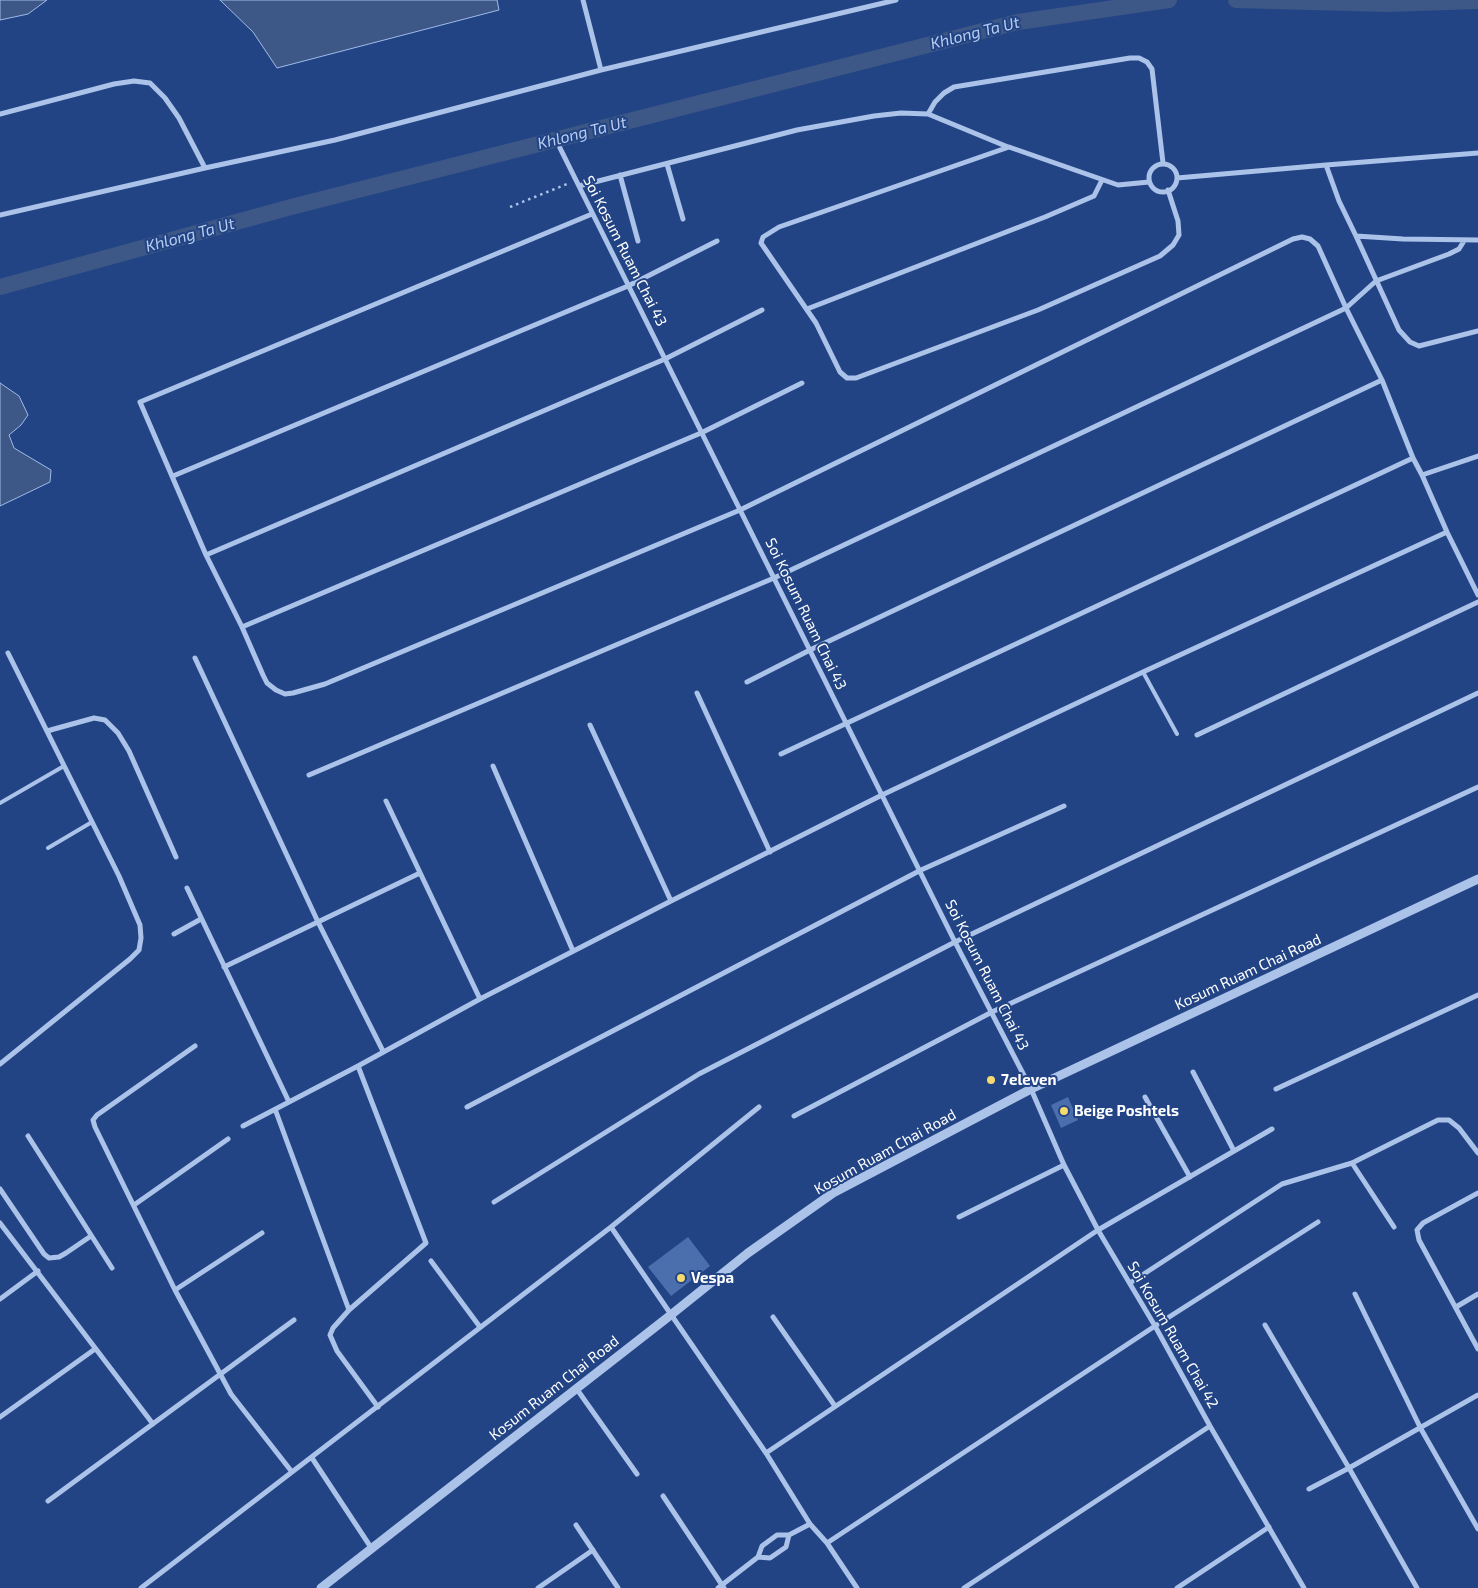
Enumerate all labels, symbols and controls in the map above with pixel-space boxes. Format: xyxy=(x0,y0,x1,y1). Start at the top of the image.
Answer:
water label: Khlong Ta Ut xyxy=(928,13,1022,53)
water label: Khlong Ta Ut xyxy=(535,113,629,153)
street label: Soi Kosum Ruam Chai 43 xyxy=(579,173,671,329)
water label: Khlong Ta Ut xyxy=(143,214,237,256)
street label: Soi Kosum Ruam Chai 43 xyxy=(761,535,851,693)
street label: Soi Kosum Ruam Chai 43 xyxy=(941,897,1033,1053)
street label: Kosum Ruam Chai Road xyxy=(1172,930,1324,1014)
place label: 7eleven xyxy=(1001,1071,1057,1089)
marker: 7eleven xyxy=(985,1074,997,1086)
place label: Beige Poshtels xyxy=(1074,1102,1179,1120)
street label: Kosum Ruam Chai Road xyxy=(811,1105,959,1199)
marker: Beige Poshtels xyxy=(1058,1105,1070,1117)
street label: Soi Kosum Ruam Chai 42 xyxy=(1124,1258,1222,1412)
place label: Vespa xyxy=(691,1269,734,1287)
marker: Vespa xyxy=(675,1272,687,1284)
street label: Kosum Ruam Chai Road xyxy=(486,1332,622,1444)

